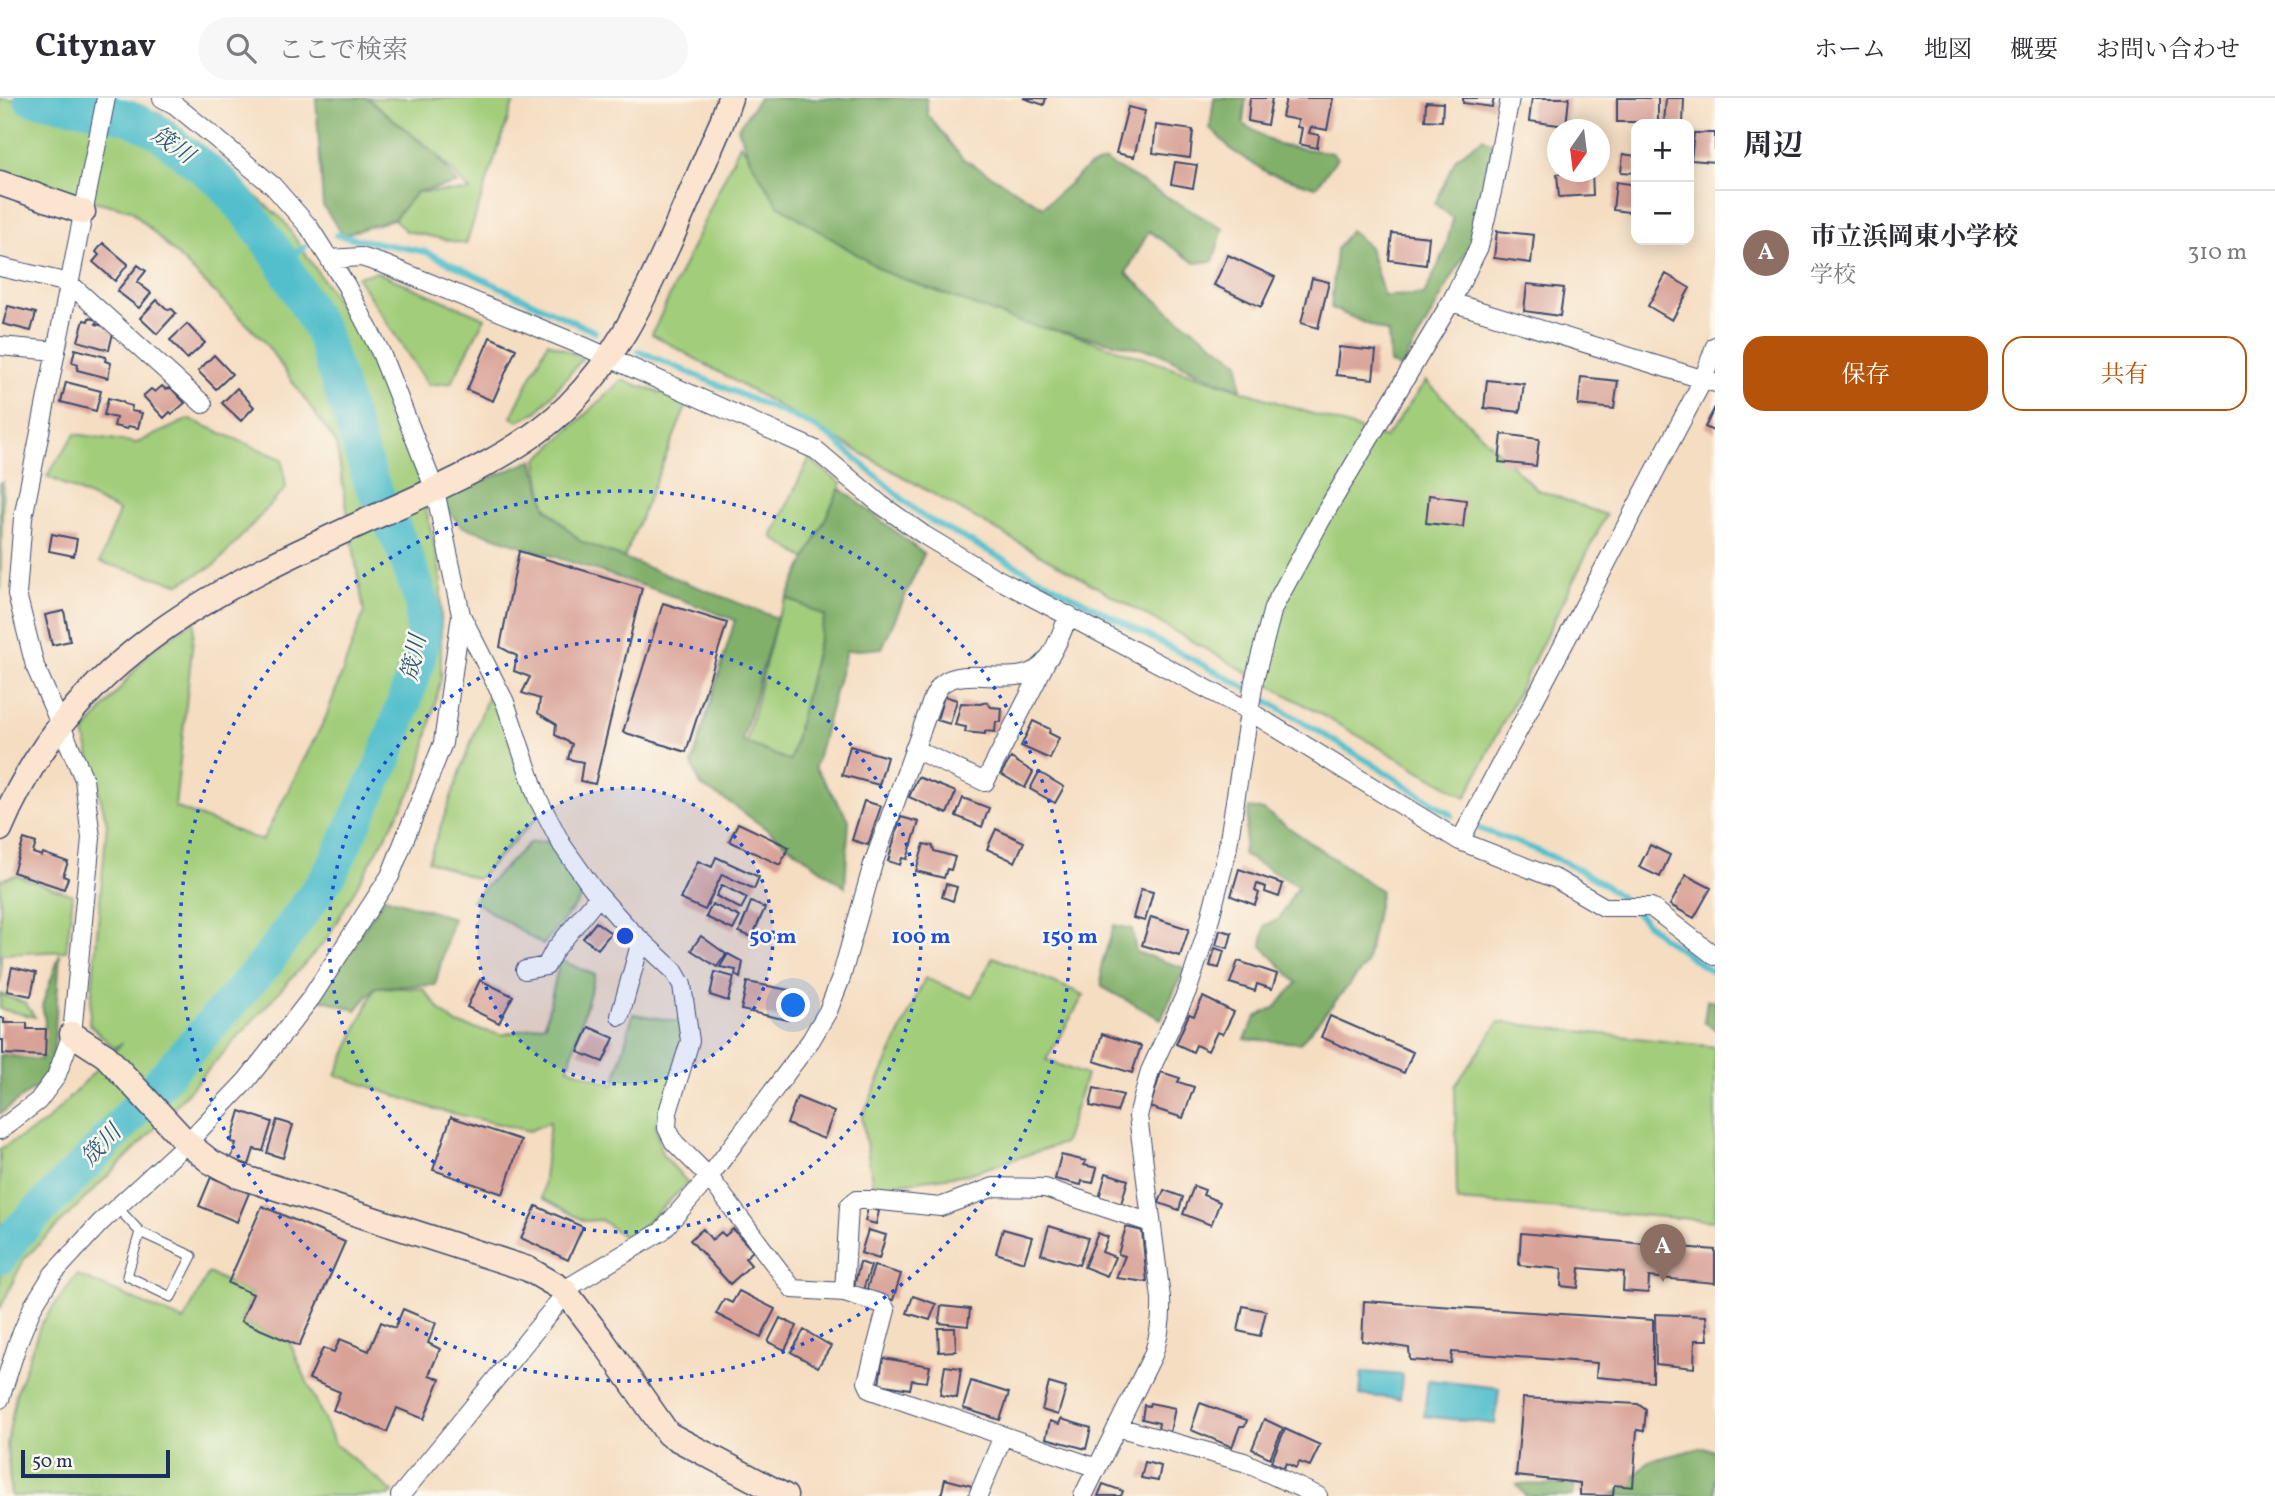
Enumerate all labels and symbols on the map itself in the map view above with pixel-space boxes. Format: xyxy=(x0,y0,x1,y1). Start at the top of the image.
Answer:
north arrow xyxy=(1547,119,1610,182)
water label: 筬川 xyxy=(144,120,202,174)
water label: 筬川 xyxy=(395,629,436,684)
text: 50 m xyxy=(749,923,797,952)
text: 100 m xyxy=(891,923,951,952)
text: 150 m xyxy=(1042,923,1098,952)
centre of rings xyxy=(613,924,637,948)
your location xyxy=(776,988,810,1022)
water label: 筬川 xyxy=(75,1116,131,1174)
pin: A xyxy=(1640,1224,1686,1282)
scale bar xyxy=(21,1447,170,1479)

